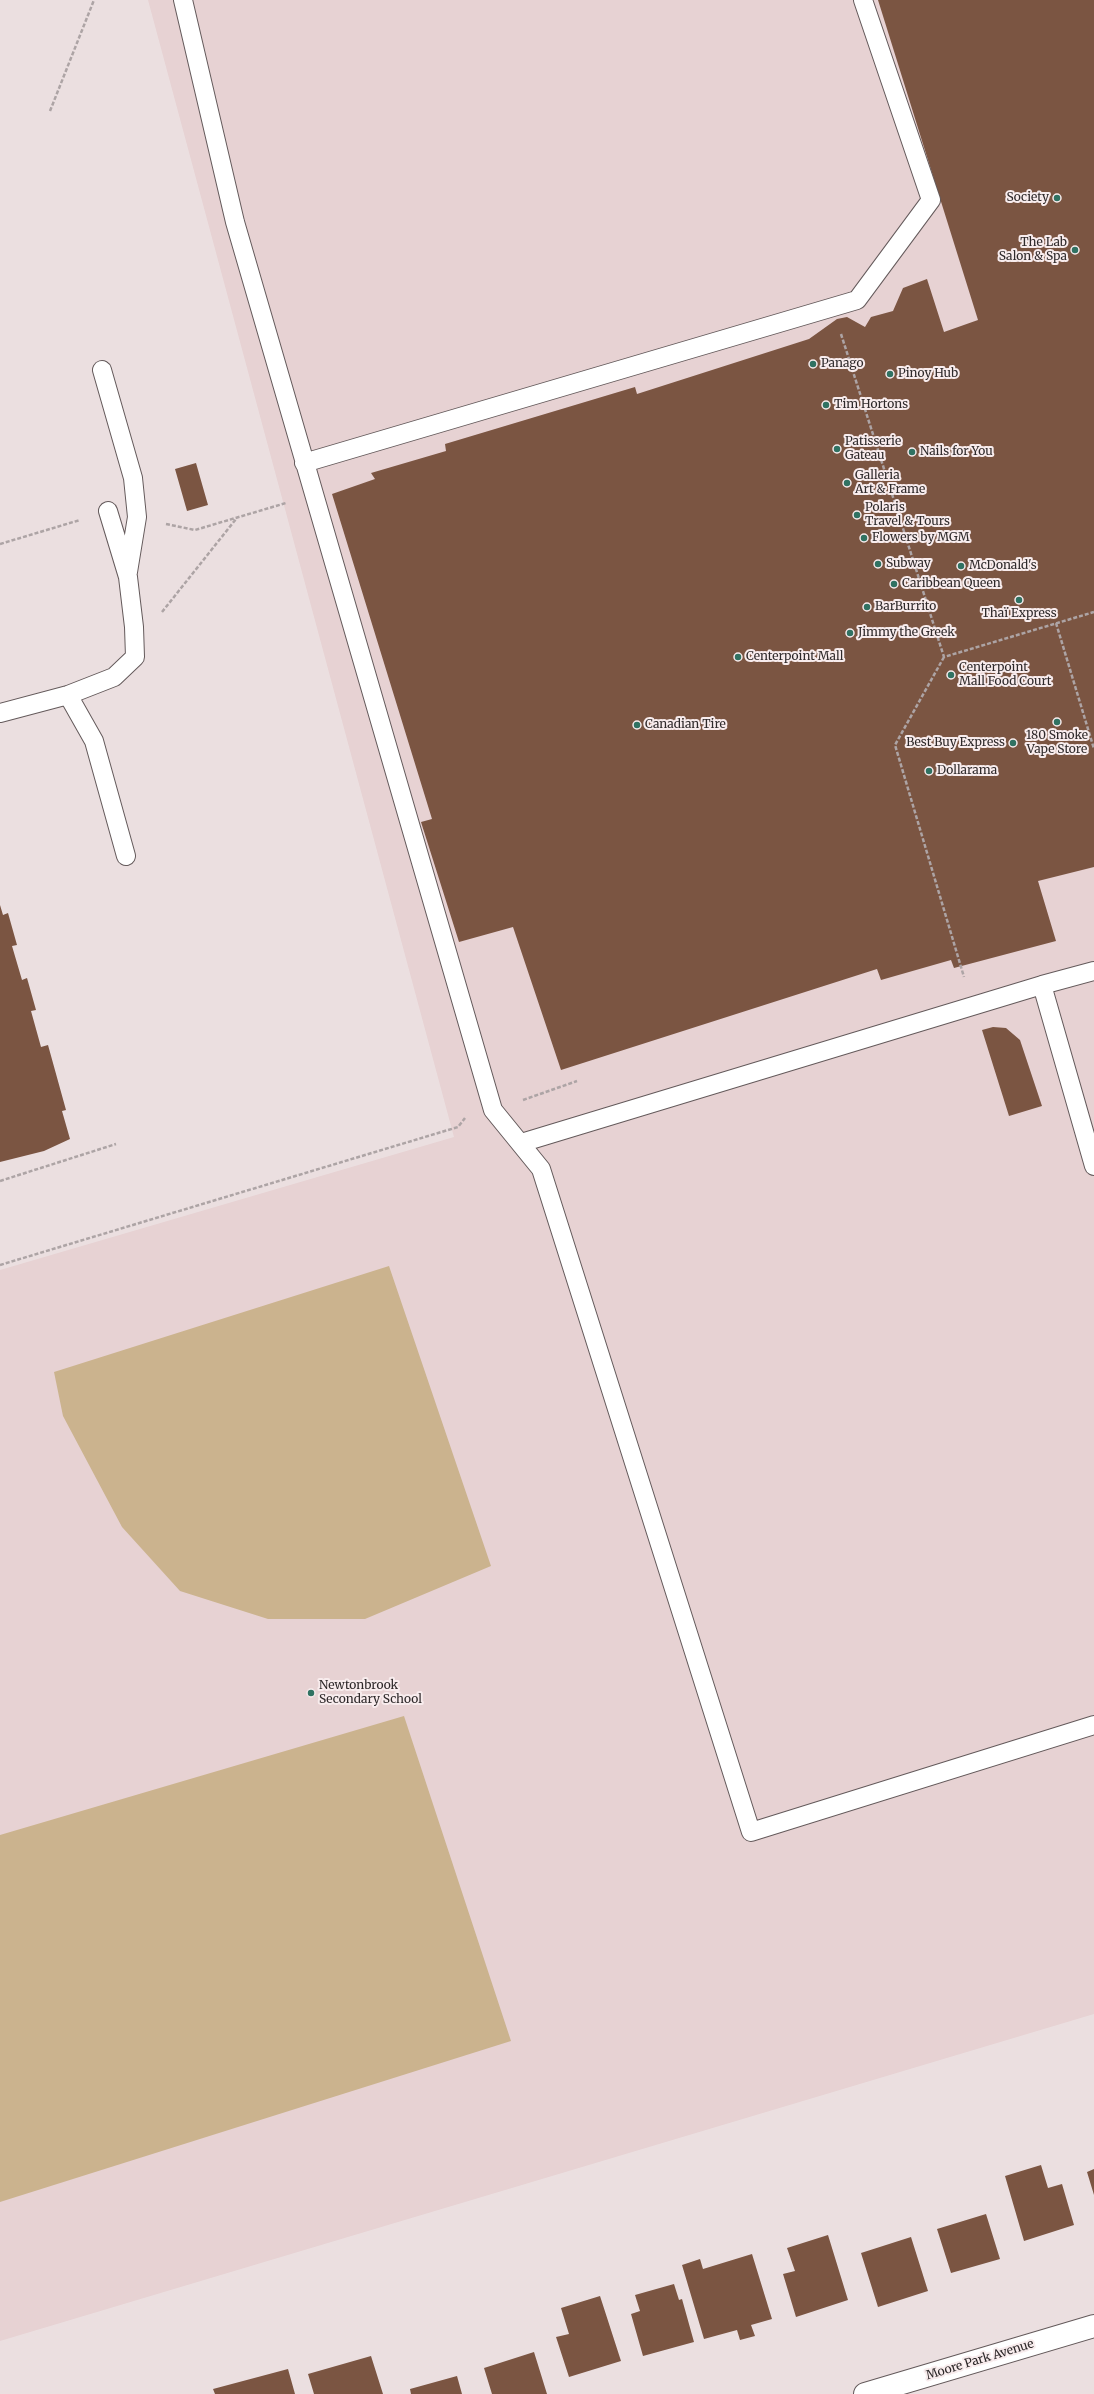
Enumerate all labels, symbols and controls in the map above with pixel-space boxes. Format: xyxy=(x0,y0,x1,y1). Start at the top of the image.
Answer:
place label: Society xyxy=(1007,191,1049,205)
marker: Society xyxy=(1052,193,1062,203)
place label: The Lab Salon & Spa xyxy=(999,236,1067,264)
marker: The Lab Salon & Spa xyxy=(1070,245,1080,255)
place label: Panago xyxy=(821,357,863,371)
marker: Panago xyxy=(808,359,818,369)
place label: Pinoy Hub xyxy=(898,367,958,381)
marker: Pinoy Hub xyxy=(885,369,895,379)
place label: Tim Hortons xyxy=(834,398,908,412)
marker: Tim Hortons xyxy=(821,400,831,410)
place label: Patisserie Gateau xyxy=(845,435,901,463)
marker: Patisserie Gateau xyxy=(832,444,842,454)
place label: Nails for You xyxy=(920,445,993,459)
marker: Nails for You xyxy=(907,447,917,457)
place label: Galleria Art & Frame xyxy=(855,469,925,497)
marker: Galleria Art & Frame xyxy=(842,478,852,488)
place label: Polaris Travel & Tours xyxy=(865,501,950,529)
marker: Polaris Travel & Tours xyxy=(852,510,862,520)
place label: Flowers by MGM xyxy=(872,531,970,545)
marker: Flowers by MGM xyxy=(859,533,869,543)
place label: Subway xyxy=(886,557,931,571)
marker: Subway xyxy=(873,559,883,569)
place label: McDonald's xyxy=(969,559,1037,573)
marker: McDonald's xyxy=(956,561,966,571)
place label: Caribbean Queen xyxy=(902,577,1001,591)
marker: Caribbean Queen xyxy=(889,579,899,589)
marker: Thaï Express xyxy=(1014,595,1024,605)
place label: BarBurrito xyxy=(875,600,936,614)
marker: BarBurrito xyxy=(862,602,872,612)
place label: Thaï Express xyxy=(981,607,1057,621)
place label: Jimmy the Greek xyxy=(858,626,955,640)
marker: Jimmy the Greek xyxy=(845,628,855,638)
place label: Centerpoint Mall xyxy=(746,650,844,664)
marker: Centerpoint Mall xyxy=(733,652,743,662)
place label: Centerpoint Mall Food Court xyxy=(959,661,1051,689)
marker: Centerpoint Mall Food Court xyxy=(946,670,956,680)
marker: 180 Smoke Vape Store xyxy=(1052,717,1062,727)
place label: Canadian Tire xyxy=(645,718,726,732)
marker: Canadian Tire xyxy=(632,720,642,730)
place label: 180 Smoke Vape Store xyxy=(1026,729,1088,757)
place label: Best Buy Express xyxy=(906,736,1005,750)
marker: Best Buy Express xyxy=(1008,738,1018,748)
place label: Dollarama xyxy=(937,764,997,778)
marker: Dollarama xyxy=(924,766,934,776)
place label: Newtonbrook Secondary School xyxy=(319,1679,422,1707)
marker: Newtonbrook Secondary School xyxy=(306,1688,316,1698)
street label: Moore Park Avenue xyxy=(924,2337,1036,2383)

